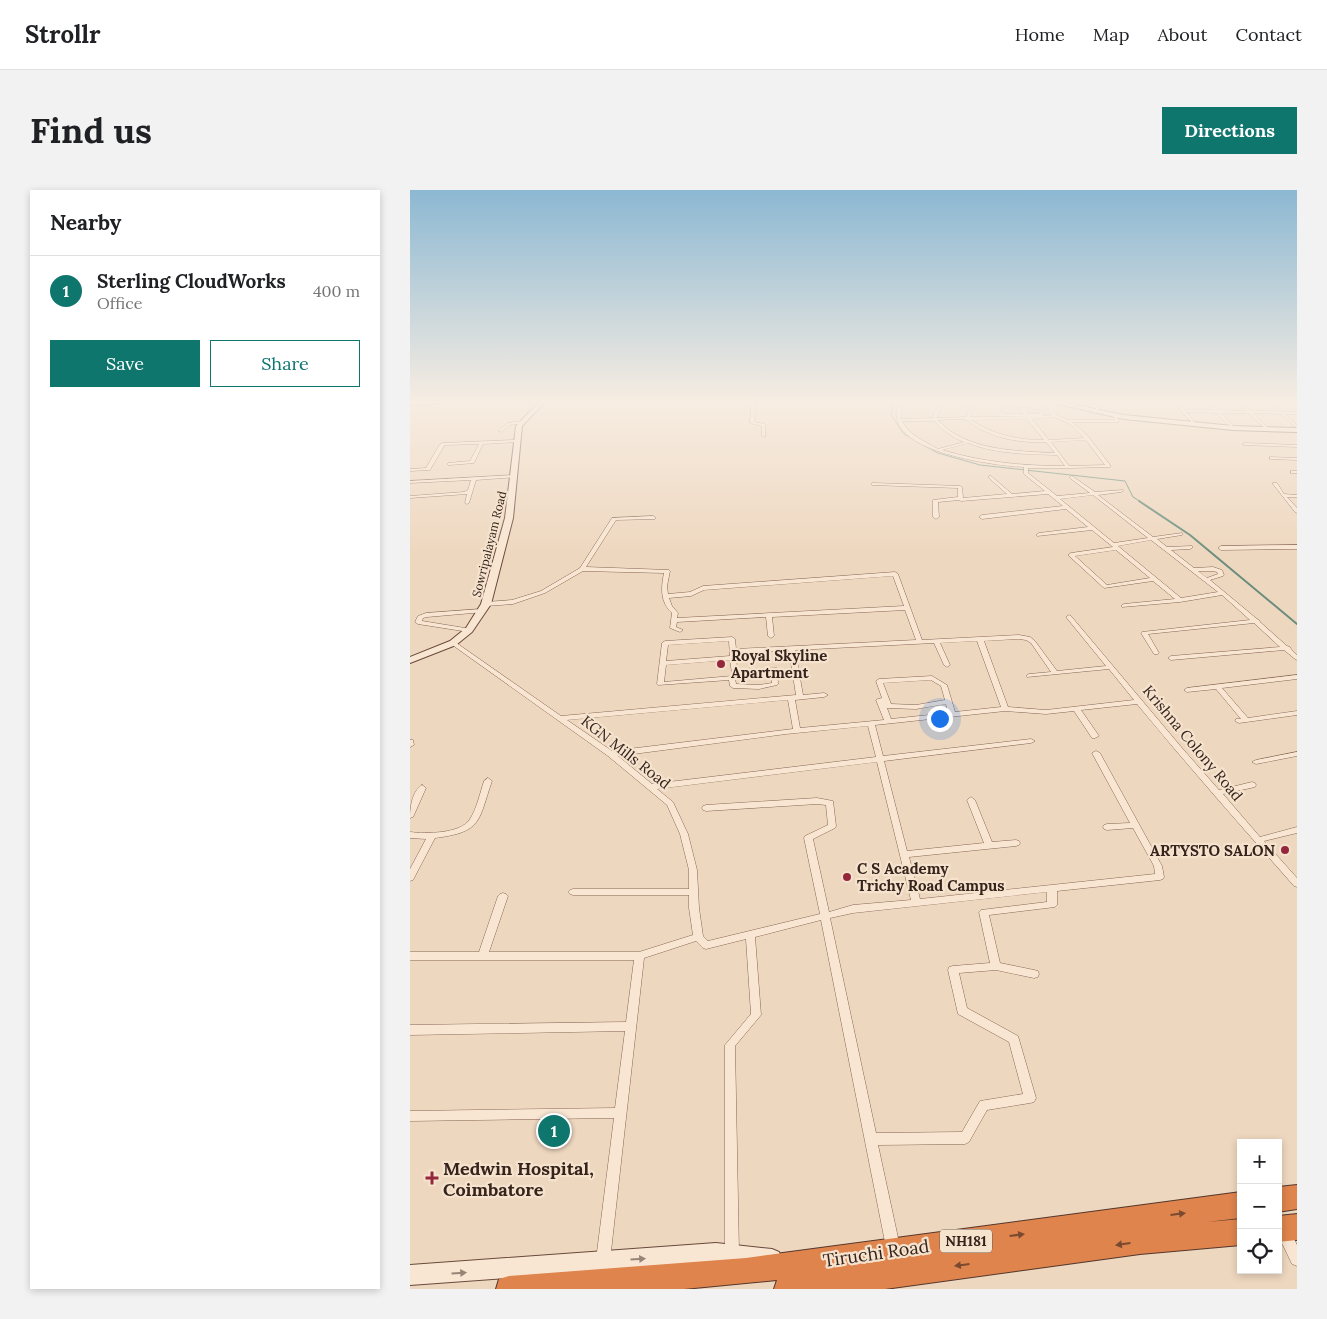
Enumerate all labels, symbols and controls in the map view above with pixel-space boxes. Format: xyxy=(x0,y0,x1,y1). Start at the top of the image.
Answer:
text: Strollr xyxy=(25,19,100,50)
text: Home xyxy=(1015,23,1065,46)
text: Map xyxy=(1093,23,1129,46)
text: About xyxy=(1157,23,1207,46)
text: Contact xyxy=(1235,23,1302,46)
button: Directions xyxy=(1162,107,1297,154)
text: Find us xyxy=(30,108,152,153)
text: Nearby xyxy=(50,209,121,236)
text: Sterling CloudWorks xyxy=(97,269,286,293)
text: 1 xyxy=(63,281,69,301)
text: 400 m xyxy=(313,281,360,301)
text: Office xyxy=(97,293,142,313)
button: Save xyxy=(50,340,200,387)
button: Share xyxy=(210,340,360,387)
street label: Sowripalayam Road xyxy=(469,489,509,599)
place label: Royal Skyline Apartment xyxy=(731,646,827,682)
marker: Royal Skyline Apartment xyxy=(715,658,727,670)
street label: Krishna Colony Road xyxy=(1139,681,1247,805)
your location xyxy=(927,706,953,732)
street label: KGN Mills Road xyxy=(577,711,675,793)
place label: ARTYSTO SALON xyxy=(1150,841,1275,860)
marker: ARTYSTO SALON xyxy=(1279,844,1291,856)
place label: C S Academy Trichy Road Campus xyxy=(857,859,1005,895)
marker: C S Academy Trichy Road Campus xyxy=(841,871,853,883)
pin: 1 xyxy=(538,1112,570,1150)
map controls xyxy=(1237,1139,1282,1274)
button: + xyxy=(1237,1139,1282,1184)
place label: Medwin Hospital, Coimbatore xyxy=(443,1157,594,1201)
marker: Medwin Hospital, Coimbatore xyxy=(425,1171,439,1185)
button: − xyxy=(1237,1184,1282,1229)
one-way arrow xyxy=(1170,1210,1186,1218)
button: locate xyxy=(1237,1229,1282,1274)
road number: NH181 xyxy=(940,1230,992,1252)
one-way arrow xyxy=(1009,1230,1025,1238)
street label: Tiruchi Road xyxy=(821,1234,931,1272)
one-way arrow xyxy=(1114,1240,1130,1248)
one-way arrow xyxy=(630,1255,646,1263)
one-way arrow xyxy=(953,1261,969,1269)
one-way arrow xyxy=(451,1268,467,1276)

